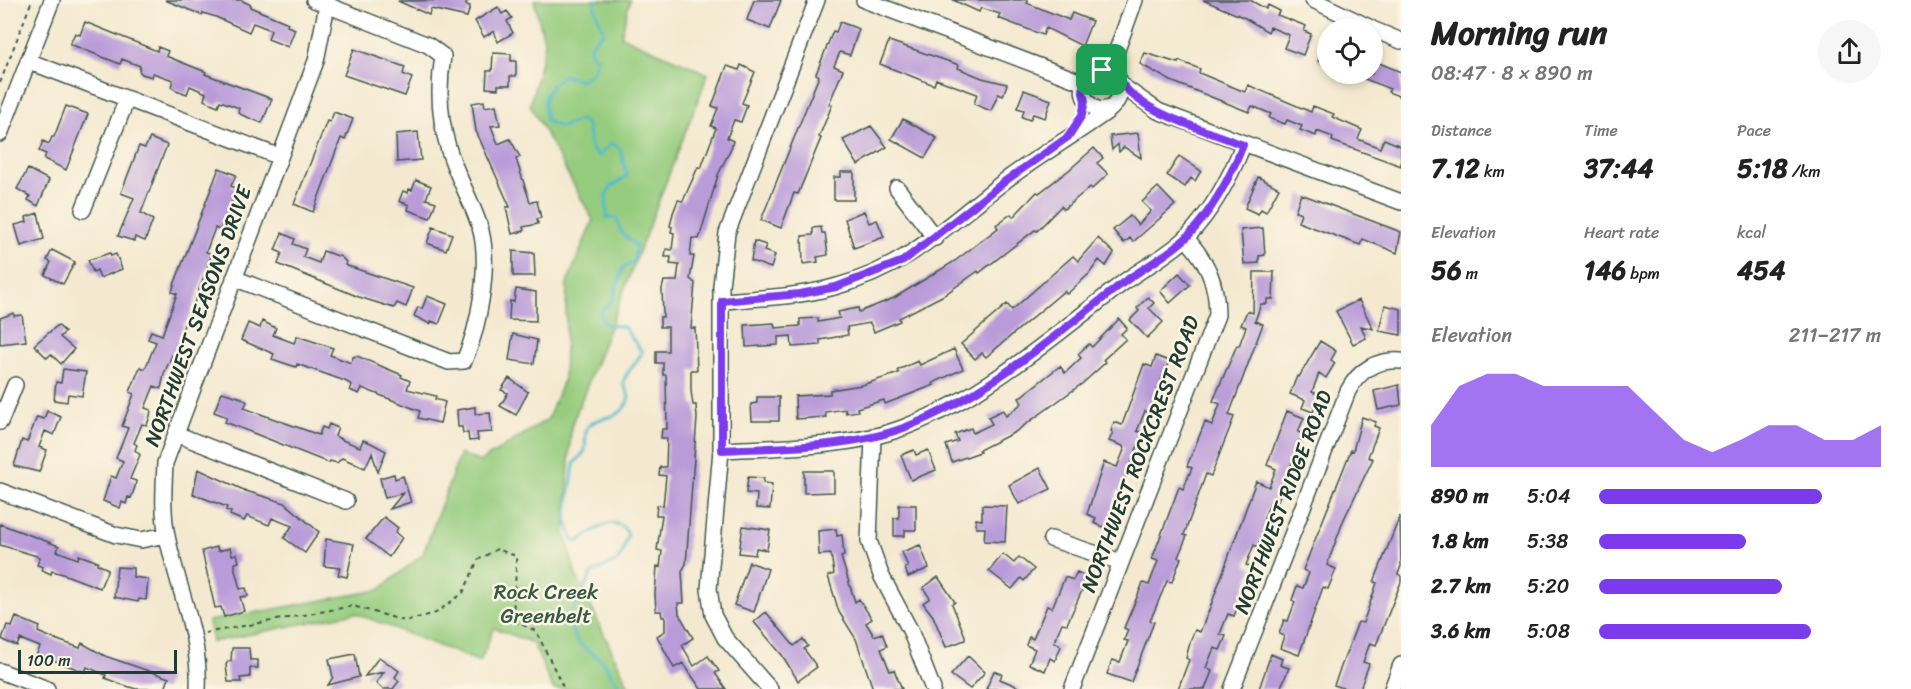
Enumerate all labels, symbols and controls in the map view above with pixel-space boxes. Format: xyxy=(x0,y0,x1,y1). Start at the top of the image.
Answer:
text: Morning run xyxy=(1431,4,1607,62)
map controls xyxy=(1317,18,1383,84)
button: locate xyxy=(1317,18,1383,84)
button: share xyxy=(1818,20,1881,83)
pin xyxy=(1076,44,1127,95)
icon: arrive xyxy=(1085,53,1118,86)
text: 08:47 · 8 × 890 m xyxy=(1431,56,1593,91)
text: Distance xyxy=(1431,116,1492,145)
text: Time xyxy=(1584,116,1618,145)
text: Pace xyxy=(1737,116,1771,145)
text: 7.12 xyxy=(1431,145,1480,191)
text: 37:44 xyxy=(1584,145,1653,191)
text: 5:18 xyxy=(1737,145,1788,191)
text: km xyxy=(1480,157,1505,186)
text: /km xyxy=(1788,157,1820,186)
street label: NORTHWEST SEASONS DRIVE xyxy=(133,179,263,452)
text: Elevation xyxy=(1431,218,1496,247)
text: Heart rate xyxy=(1584,218,1659,247)
text: kcal xyxy=(1737,218,1766,247)
text: 56 xyxy=(1431,247,1462,293)
text: 146 xyxy=(1584,247,1626,293)
text: 454 xyxy=(1737,247,1785,293)
text: m xyxy=(1462,259,1478,288)
text: bpm xyxy=(1626,259,1660,288)
street label: NORTHWEST ROCKCREST ROAD xyxy=(1070,310,1211,598)
text: Elevation xyxy=(1431,318,1512,353)
text: 211–217 m xyxy=(1789,318,1881,353)
street label: NORTHWEST RIDGE ROAD xyxy=(1223,384,1343,620)
text: 890 m xyxy=(1431,479,1489,514)
text: 5:04 xyxy=(1527,479,1570,514)
text: 1.8 km xyxy=(1431,524,1489,559)
text: 5:38 xyxy=(1527,524,1568,559)
text: 2.7 km xyxy=(1431,569,1491,604)
text: 5:20 xyxy=(1527,569,1569,604)
park label: Rock Creek Greenbelt xyxy=(494,573,599,635)
text: 3.6 km xyxy=(1431,614,1491,649)
text: 5:08 xyxy=(1527,614,1570,649)
text: 100 m xyxy=(27,646,71,675)
scale bar xyxy=(18,647,177,674)

